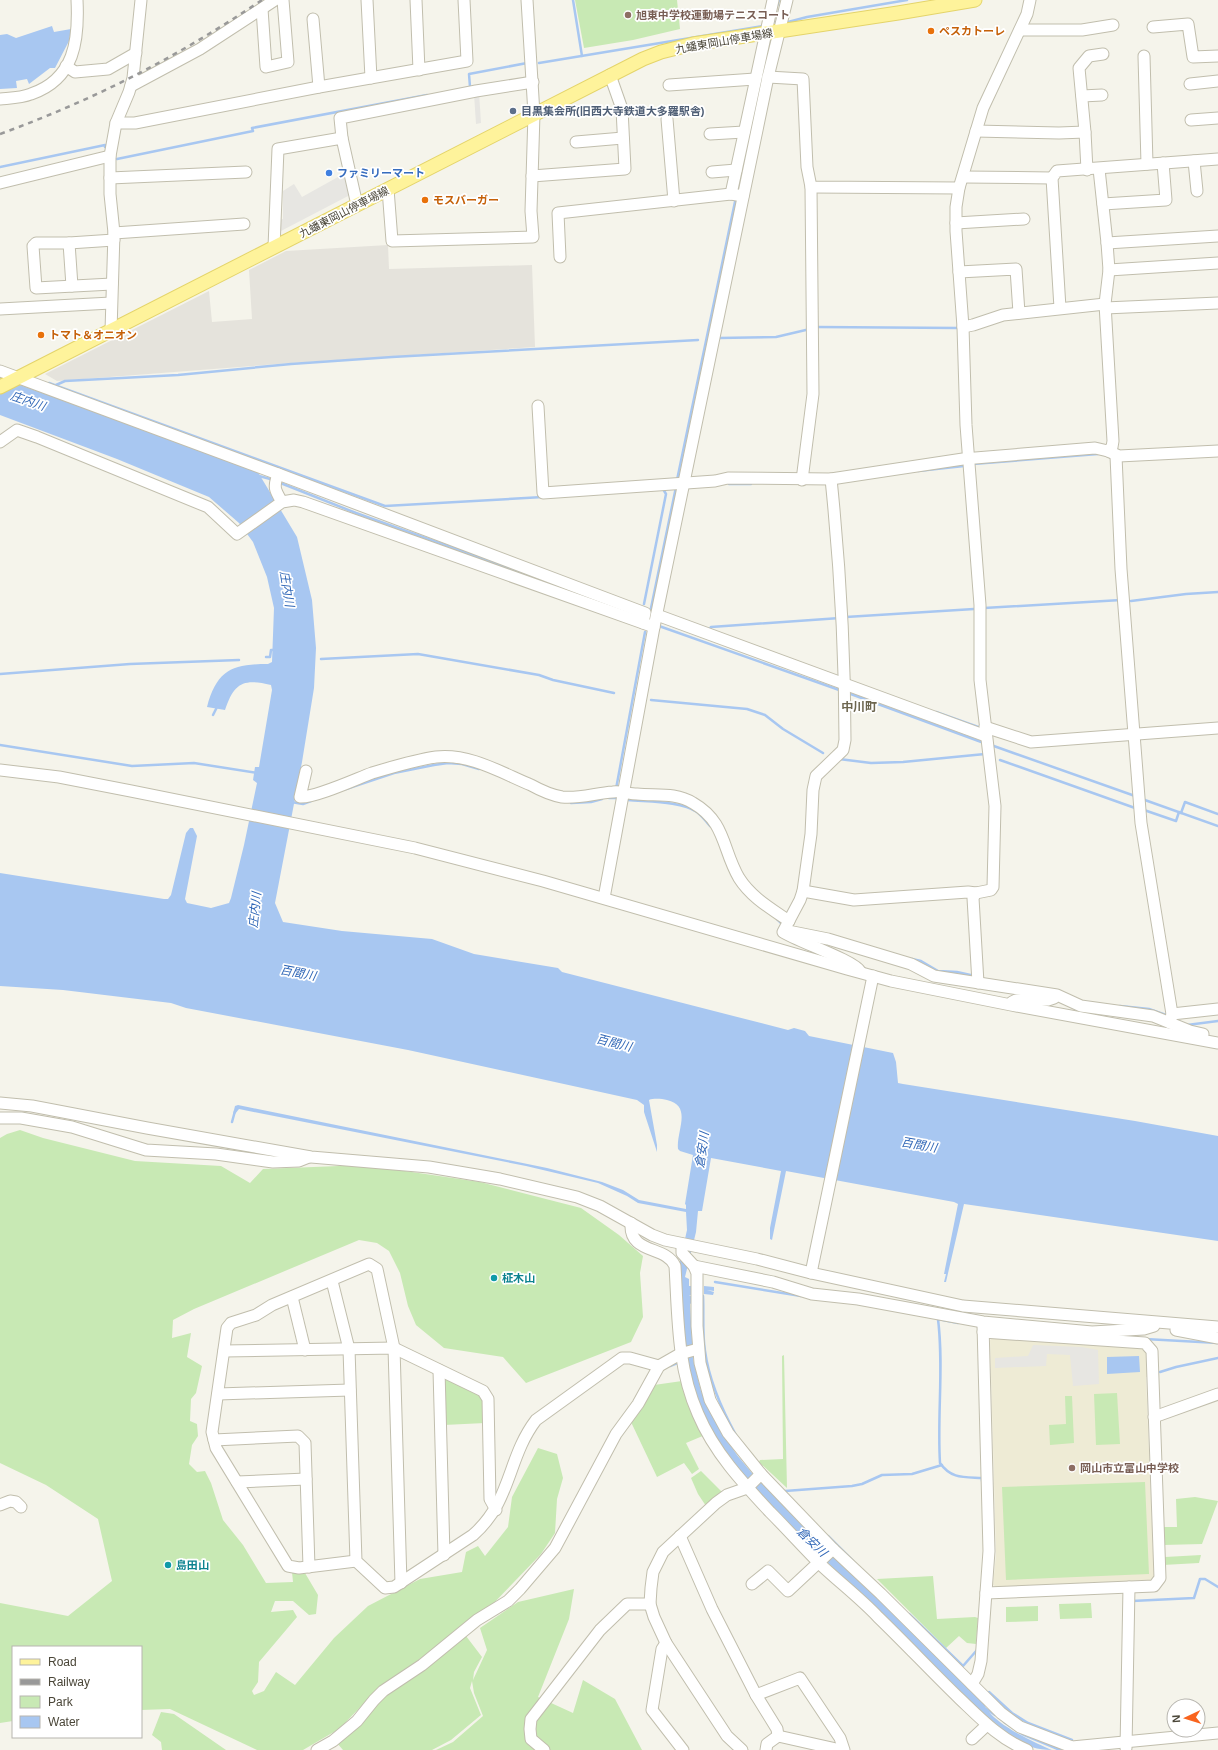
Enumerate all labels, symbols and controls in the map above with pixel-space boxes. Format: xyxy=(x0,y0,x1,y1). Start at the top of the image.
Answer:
place label: 旭東中学校運動場テニスコート xyxy=(636,9,790,21)
marker: 旭東中学校運動場テニスコート xyxy=(623,10,633,20)
place label: ペスカトーレ xyxy=(939,25,1005,37)
street label: 九蟠東岡山停車場線 xyxy=(674,26,774,56)
marker: ペスカトーレ xyxy=(926,26,936,36)
place label: 目黒集会所(旧西大寺鉄道大多羅駅舎) xyxy=(521,105,705,117)
marker: 目黒集会所(旧西大寺鉄道大多羅駅舎) xyxy=(508,106,518,116)
place label: ファミリーマート xyxy=(337,167,425,179)
marker: ファミリーマート xyxy=(324,168,334,178)
street label: 九蟠東岡山停車場線 xyxy=(297,184,391,240)
place label: モスバーガー xyxy=(433,194,499,206)
marker: モスバーガー xyxy=(420,195,430,205)
place label: トマト＆オニオン xyxy=(49,329,137,341)
marker: トマト＆オニオン xyxy=(36,330,46,340)
water label: 庄内川 xyxy=(9,389,49,414)
water label: 庄内川 xyxy=(277,570,297,610)
district label: 中川町 xyxy=(841,700,877,714)
water label: 庄内川 xyxy=(246,889,264,929)
water label: 百間川 xyxy=(279,963,319,984)
water label: 百間川 xyxy=(595,1032,635,1055)
water label: 倉安川 xyxy=(693,1129,712,1169)
water label: 百間川 xyxy=(900,1135,940,1155)
place label: 柾木山 xyxy=(502,1272,535,1284)
marker: 柾木山 xyxy=(489,1273,499,1283)
place label: 岡山市立富山中学校 xyxy=(1080,1462,1179,1474)
marker: 岡山市立富山中学校 xyxy=(1067,1463,1077,1473)
water label: 倉安川 xyxy=(794,1524,831,1561)
place label: 島田山 xyxy=(176,1559,209,1571)
marker: 島田山 xyxy=(163,1560,173,1570)
legend xyxy=(12,1646,142,1738)
text: Road xyxy=(48,1655,77,1669)
text: Railway xyxy=(48,1675,90,1689)
text: Park xyxy=(48,1695,74,1709)
north arrow xyxy=(1166,1698,1206,1738)
text: N xyxy=(1170,1714,1182,1723)
text: Water xyxy=(48,1715,80,1729)

